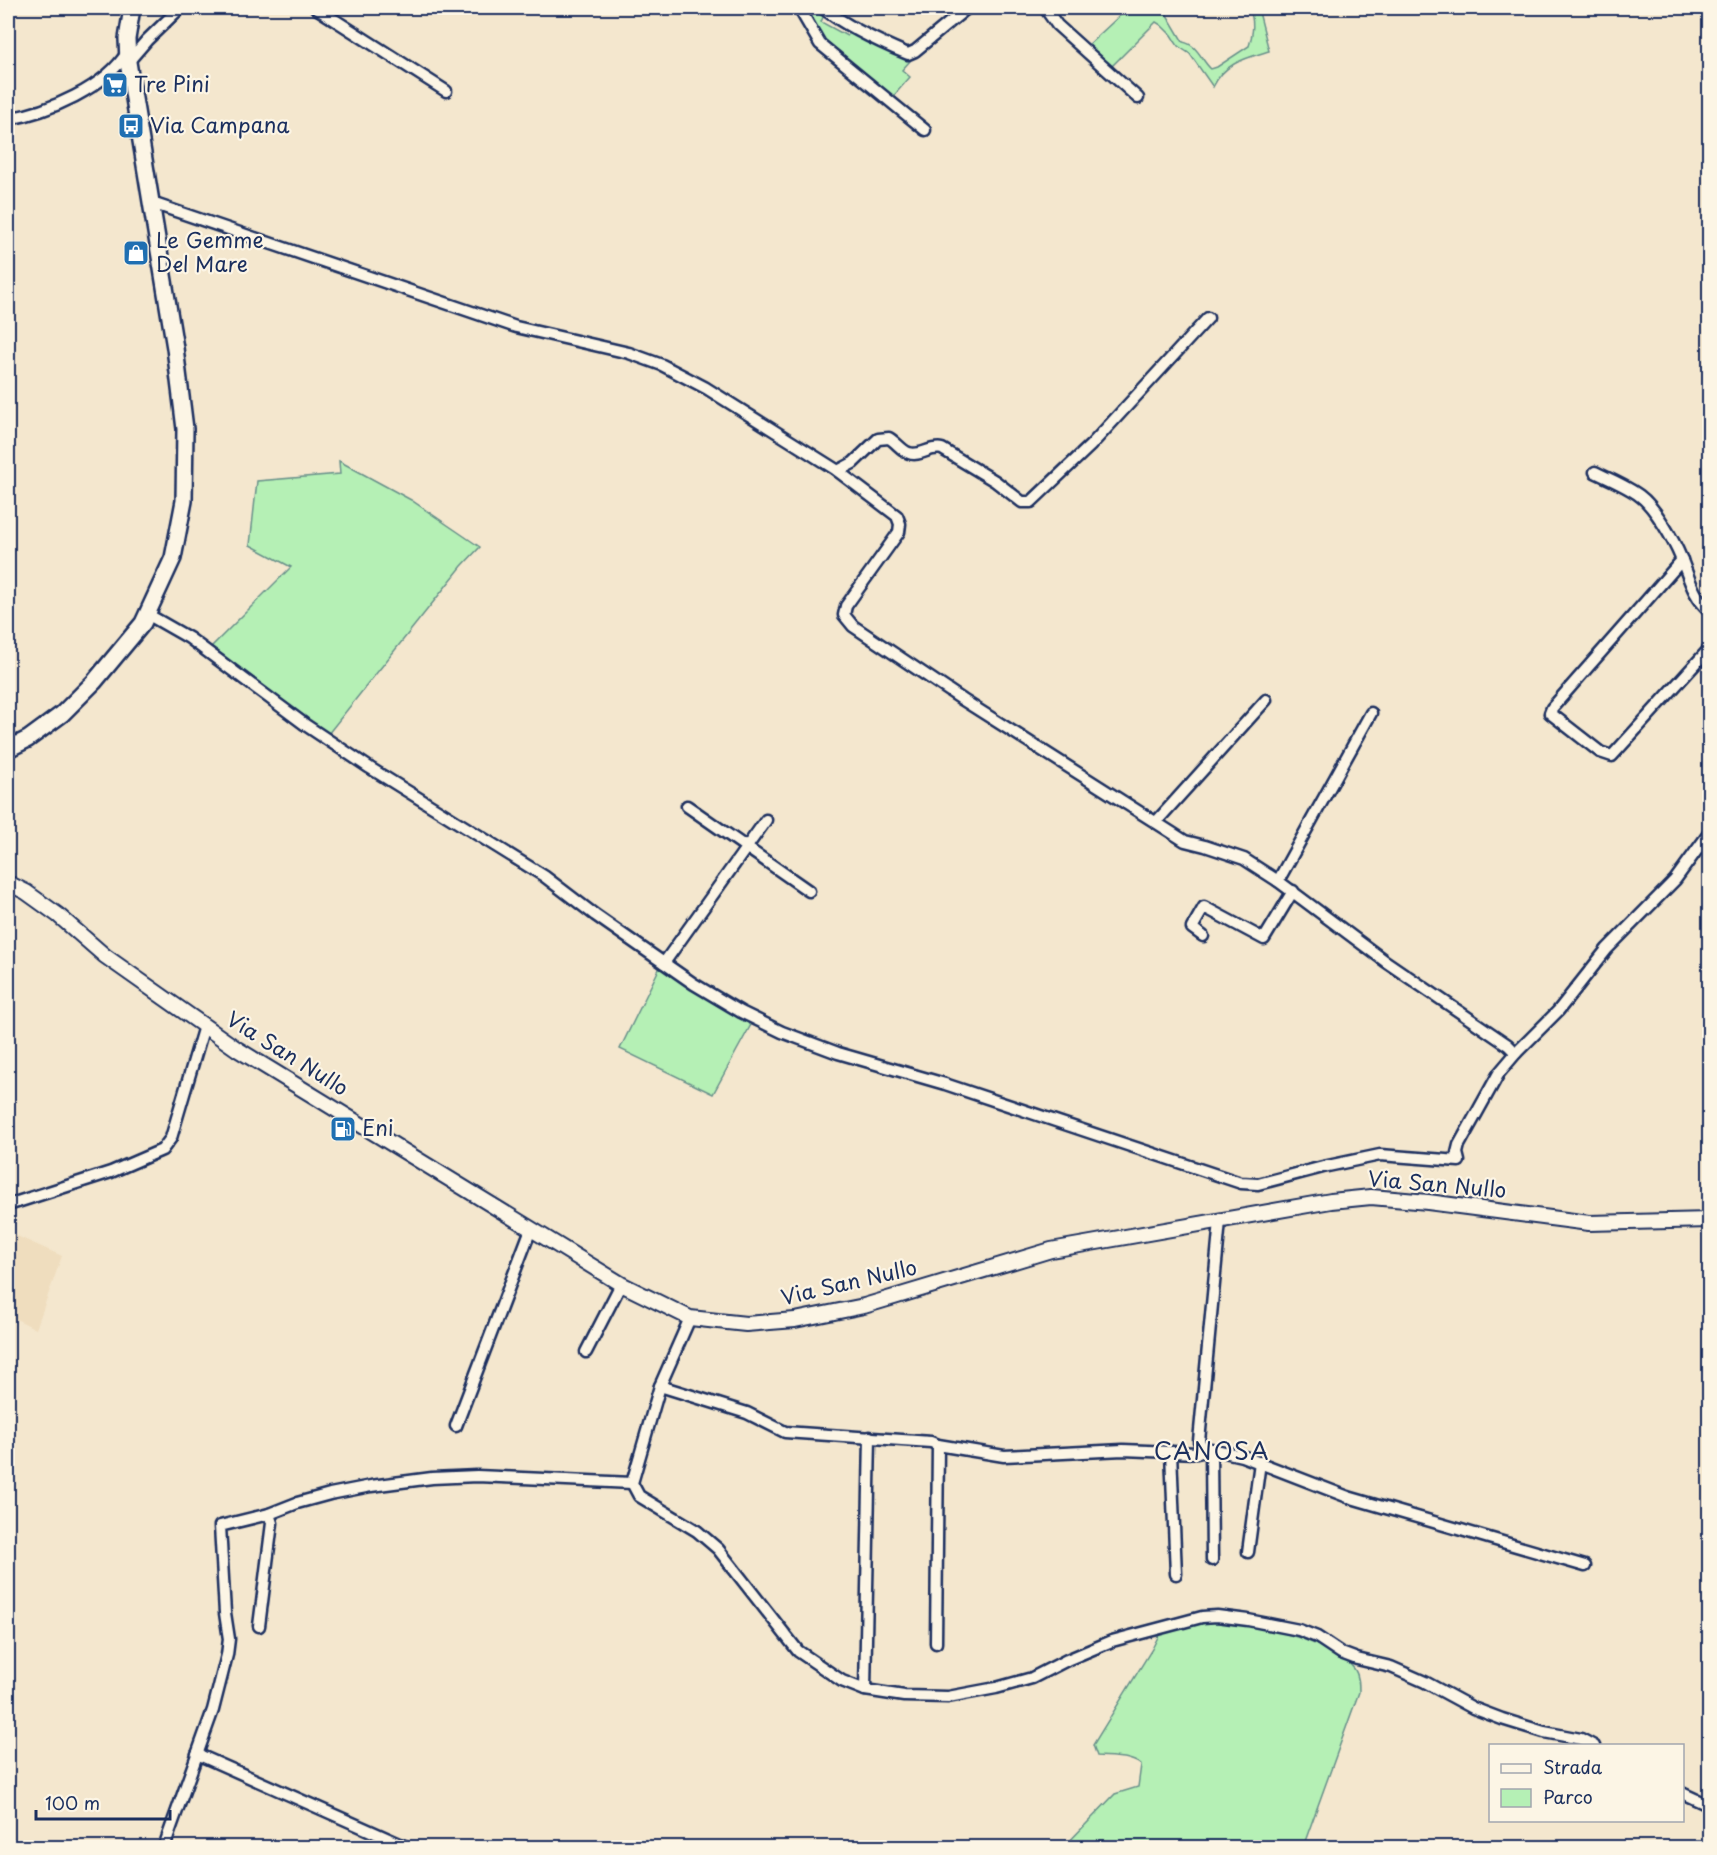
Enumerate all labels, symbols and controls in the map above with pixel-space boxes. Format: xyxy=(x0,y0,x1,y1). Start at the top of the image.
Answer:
place label: Tre Pini xyxy=(134,67,210,99)
supermarket icon: Tre Pini xyxy=(100,70,130,100)
place label: Via Campana xyxy=(150,108,290,140)
bus stop icon: Via Campana xyxy=(116,111,146,141)
place label: Le Gemme Del Mare xyxy=(156,223,264,279)
shop icon: Le Gemme Del Mare xyxy=(121,238,151,268)
street label: Via San Nullo xyxy=(221,1002,355,1103)
place label: Eni xyxy=(362,1111,394,1143)
fuel station icon: Eni xyxy=(328,1114,358,1144)
street label: Via San Nullo xyxy=(1367,1161,1508,1205)
street label: Via San Nullo xyxy=(777,1250,920,1312)
district label: CANOSA xyxy=(1154,1432,1270,1468)
legend xyxy=(1489,1744,1684,1822)
text: Strada xyxy=(1543,1753,1603,1780)
scale bar xyxy=(36,1783,170,1821)
text: Parco xyxy=(1543,1783,1593,1810)
text: 100 m xyxy=(45,1789,100,1816)

